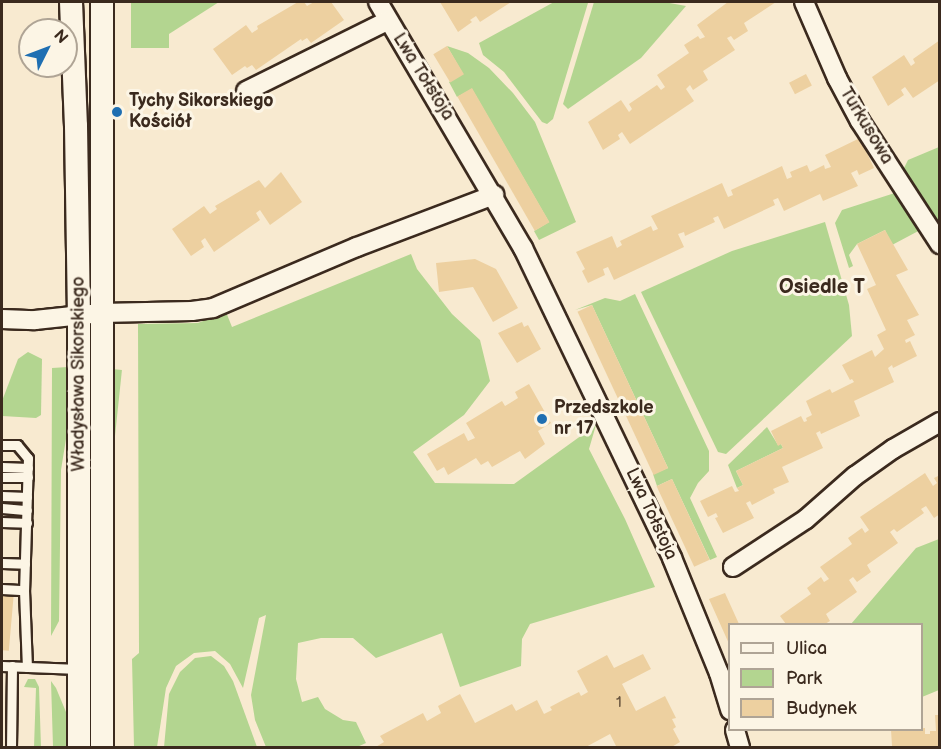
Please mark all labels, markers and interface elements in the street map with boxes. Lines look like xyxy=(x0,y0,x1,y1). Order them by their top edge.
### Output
north arrow xyxy=(18,18,78,78)
text: N xyxy=(49,26,71,48)
street label: Lwa Tołstoja xyxy=(387,29,459,125)
street label: Turkusowa xyxy=(835,84,897,168)
place label: Tychy Sikorskiego Kościół xyxy=(129,91,274,134)
marker: Tychy Sikorskiego Kościół xyxy=(110,105,124,119)
district label: Osiedle T xyxy=(779,275,865,299)
street label: Władysława Sikorskiego xyxy=(68,276,90,472)
place label: Przedszkole nr 17 xyxy=(554,398,654,440)
marker: Przedszkole nr 17 xyxy=(535,412,549,426)
street label: Lwa Tołstoja xyxy=(620,464,682,564)
legend xyxy=(728,623,923,731)
text: Ulica xyxy=(786,638,827,659)
text: Park xyxy=(786,668,822,689)
house number: 1 xyxy=(616,694,622,712)
text: Budynek xyxy=(786,698,856,719)

